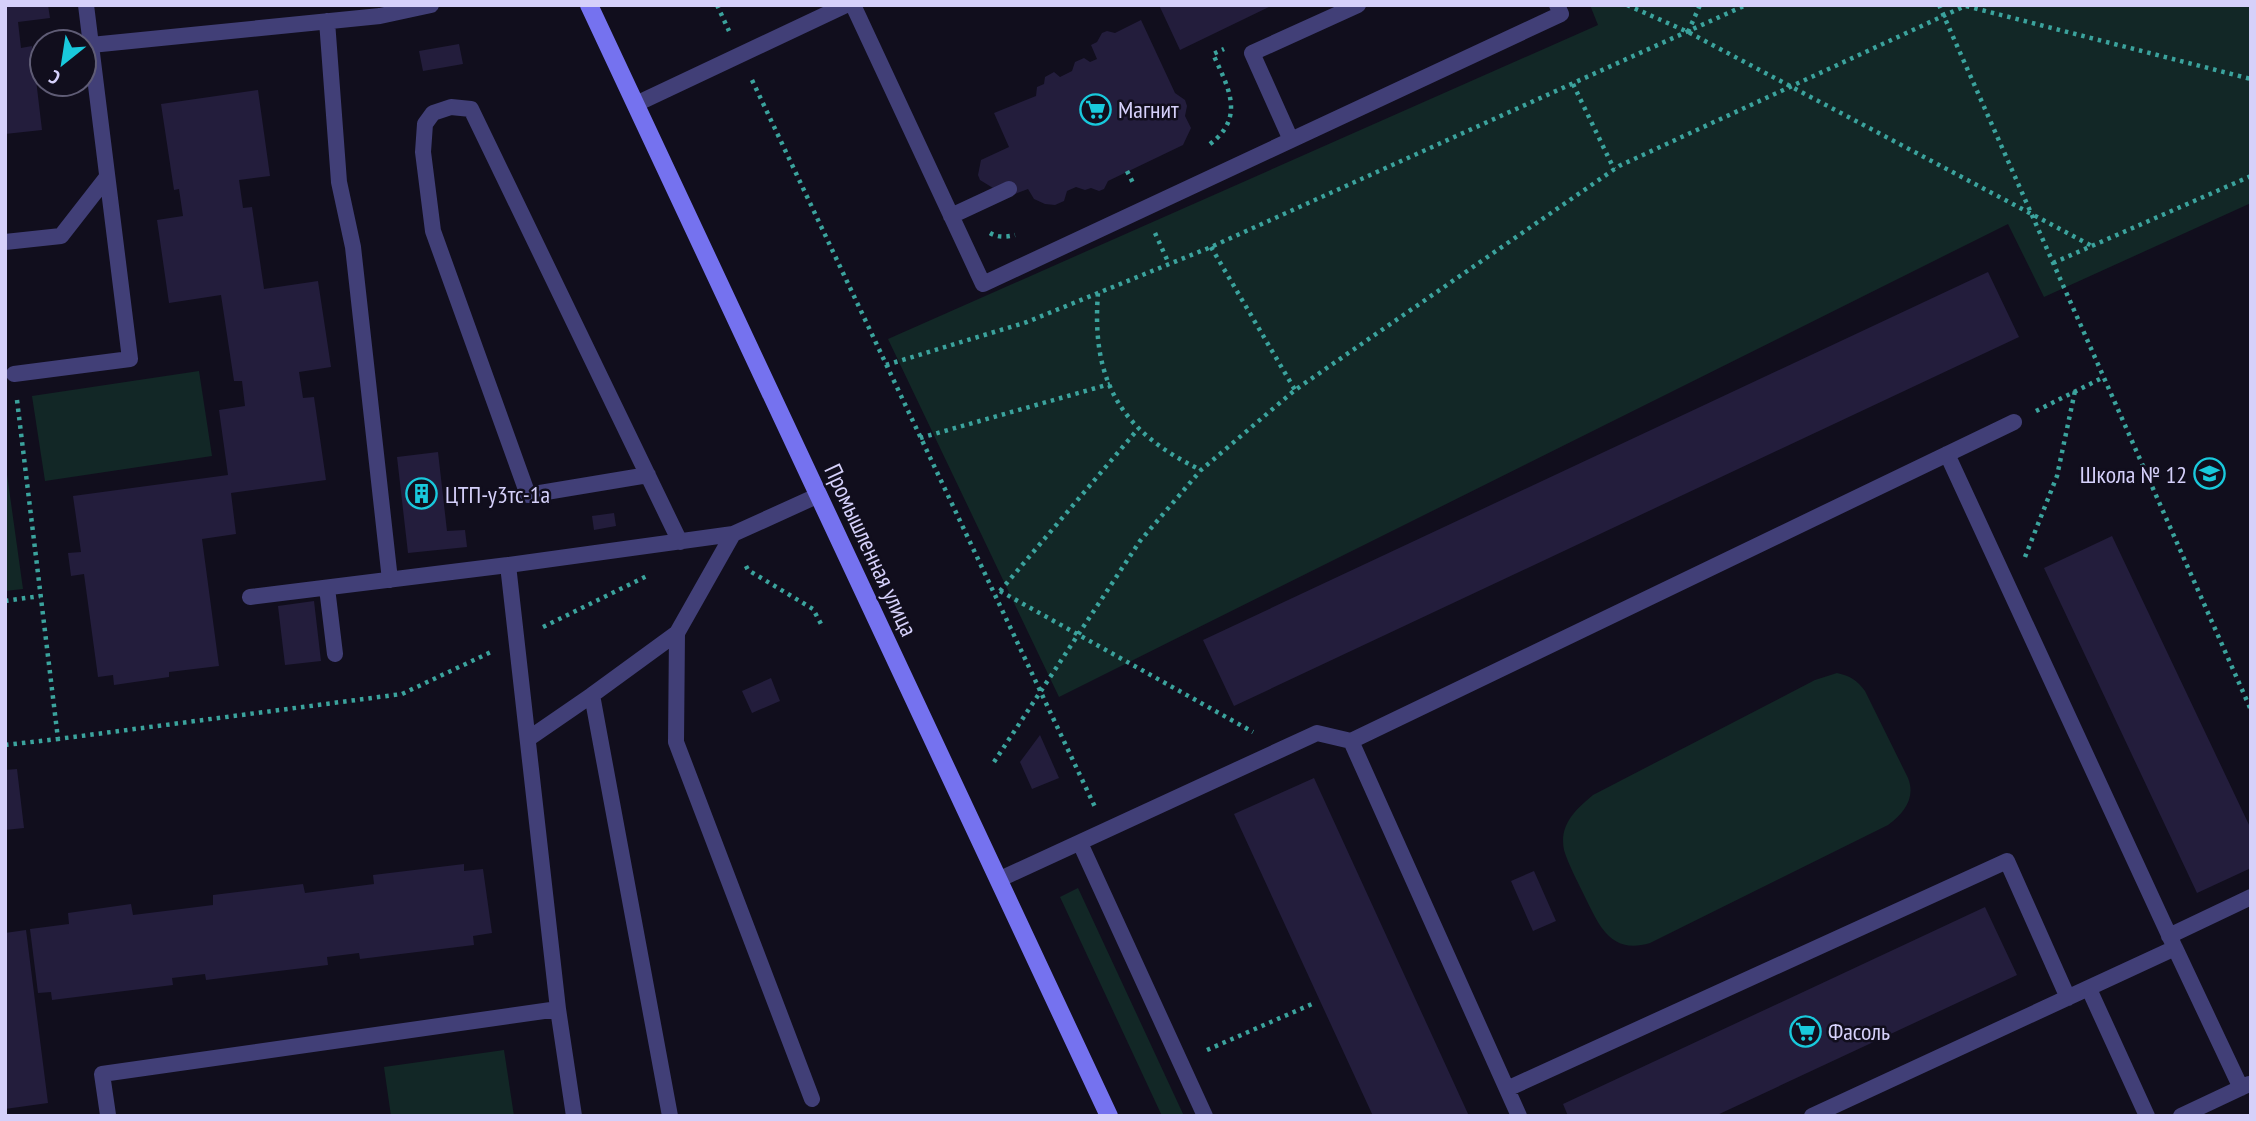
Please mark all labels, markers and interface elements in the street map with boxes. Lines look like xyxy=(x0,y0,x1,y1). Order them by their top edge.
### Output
north arrow xyxy=(28,28,98,98)
text: С xyxy=(44,65,64,90)
supermarket icon: Магнит xyxy=(1078,92,1112,126)
place label: Магнит xyxy=(1118,94,1179,125)
school or university icon: Школа № 12 xyxy=(2193,457,2227,491)
street label: Промышленная улица xyxy=(817,459,925,641)
place label: Школа № 12 xyxy=(2080,459,2187,490)
building icon: ЦТП-у3тс-1а xyxy=(405,477,439,511)
place label: ЦТП-у3тс-1а xyxy=(445,479,550,510)
supermarket icon: Фасоль xyxy=(1788,1014,1822,1048)
place label: Фасоль xyxy=(1828,1016,1890,1047)

